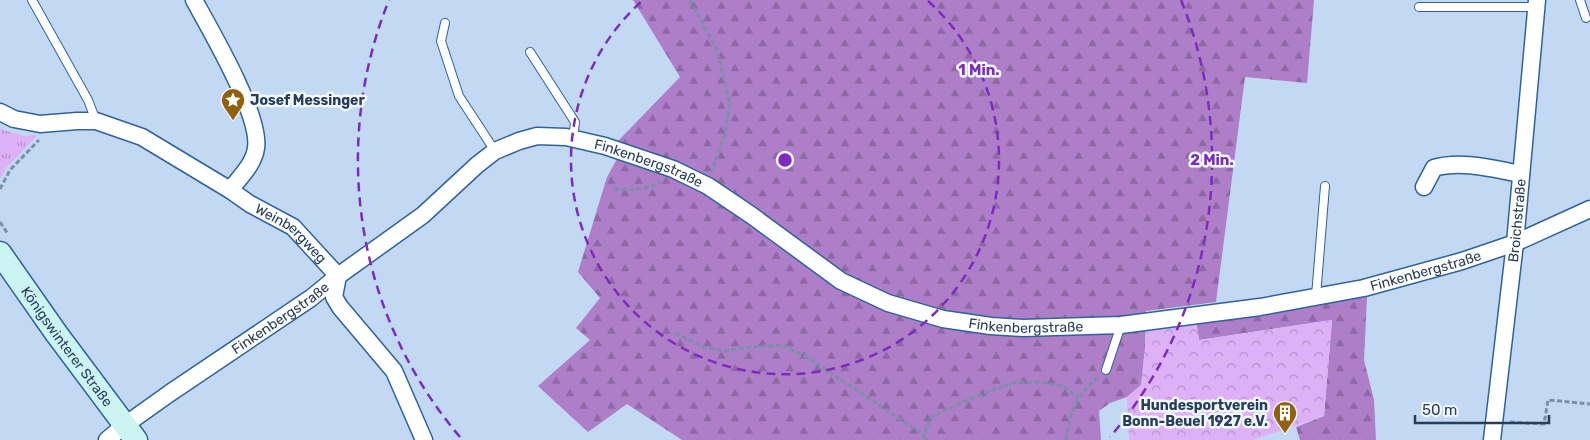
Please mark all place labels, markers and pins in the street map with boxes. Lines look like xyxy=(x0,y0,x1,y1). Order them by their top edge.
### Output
place icon: Josef Messinger xyxy=(220,87,246,121)
place label: Josef Messinger xyxy=(250,92,365,109)
centre of rings xyxy=(776,151,794,169)
place label: Hundesportverein Bonn-Beuel 1927 e.V. xyxy=(1122,397,1268,430)
building icon: Hundesportverein Bonn-Beuel 1927 e.V. xyxy=(1272,400,1298,434)

